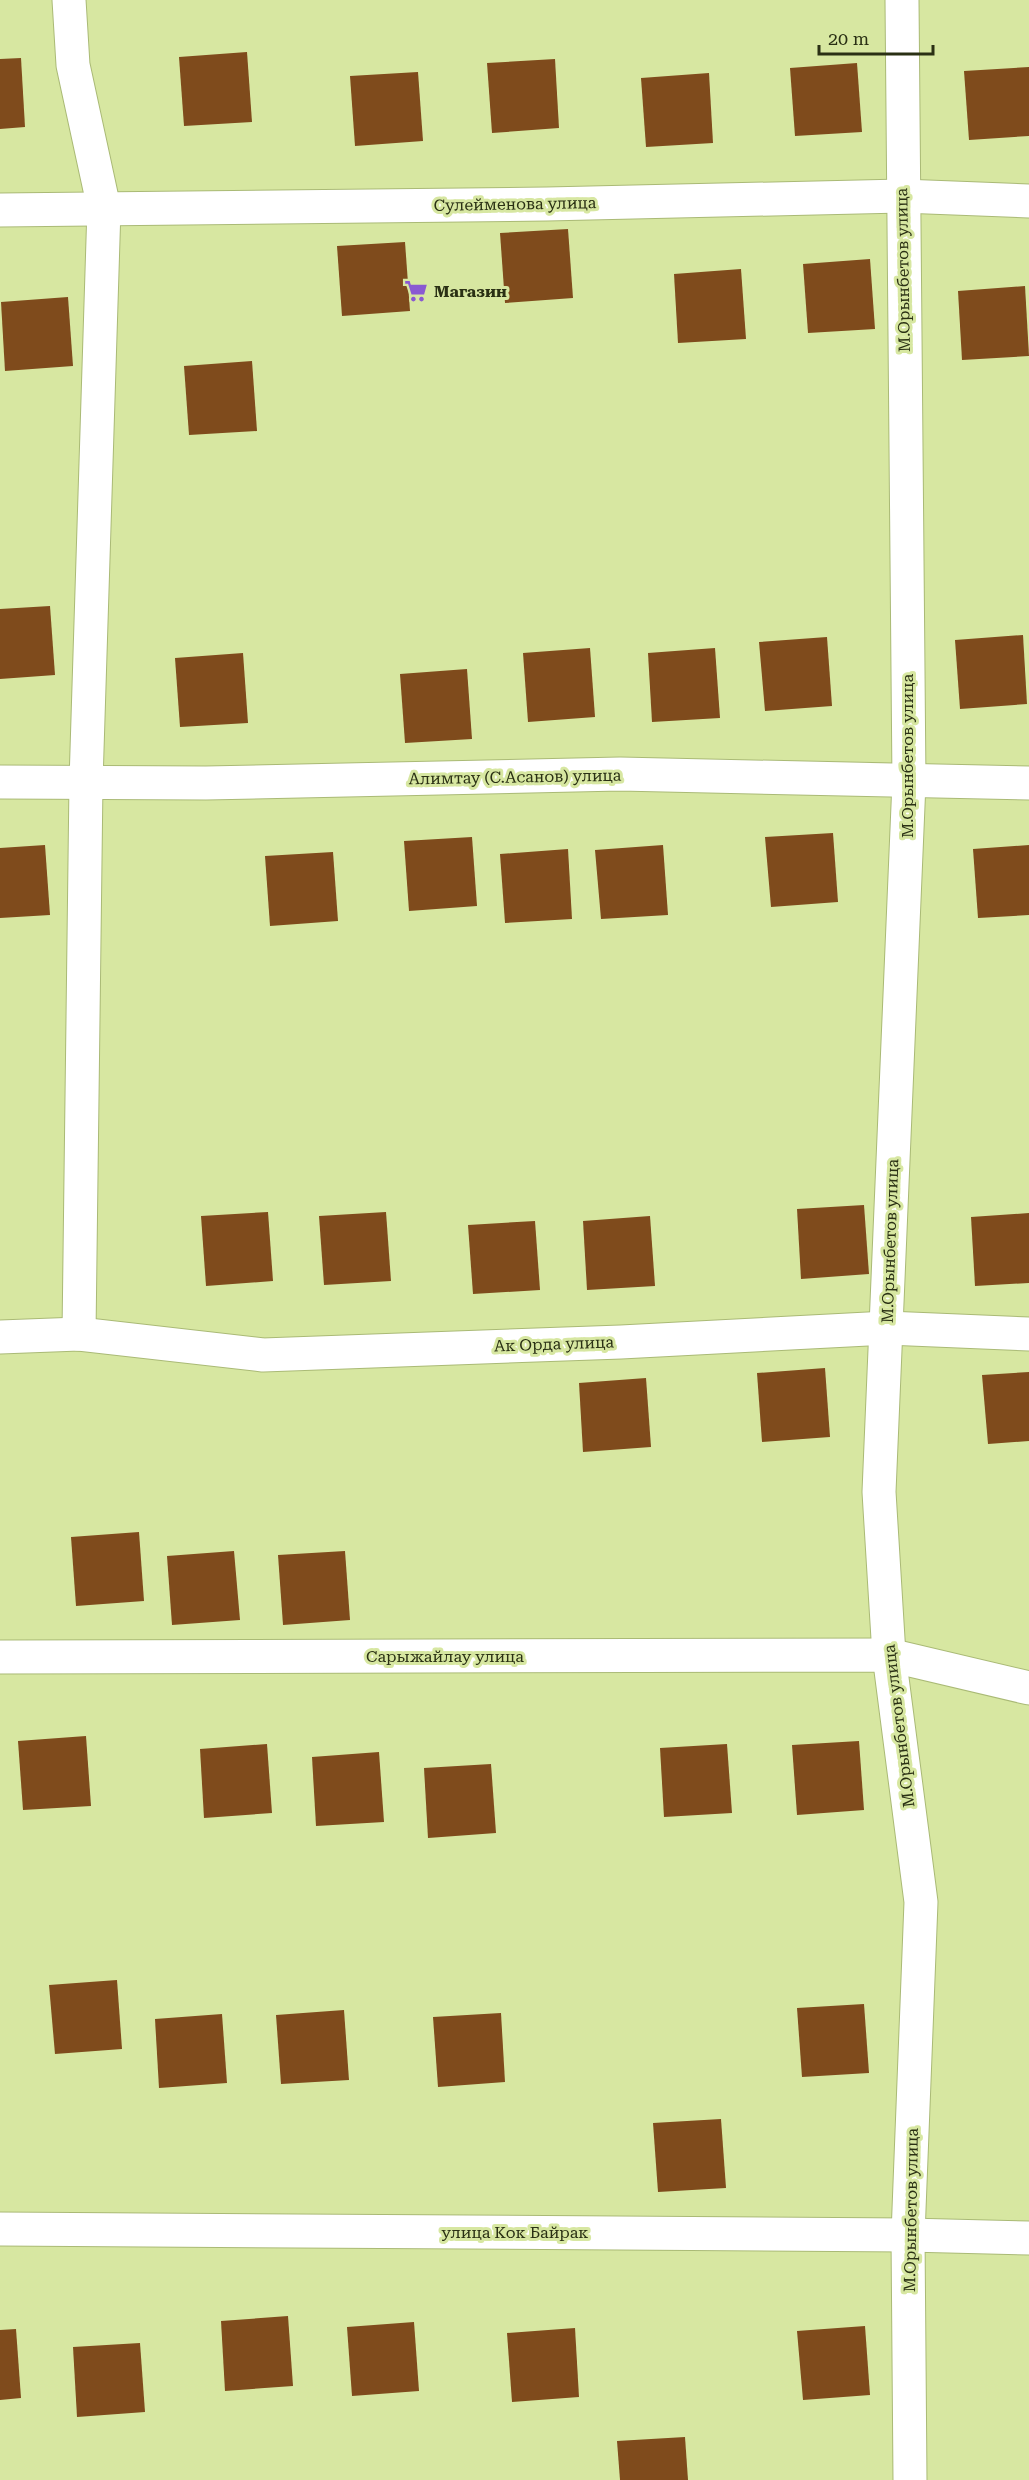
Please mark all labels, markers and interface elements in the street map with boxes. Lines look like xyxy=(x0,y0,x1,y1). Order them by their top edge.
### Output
scale bar xyxy=(819,18,933,56)
text: 20 m xyxy=(828,28,869,49)
street label: М.Орынбетов улица xyxy=(892,187,914,352)
street label: Сулейменова улица xyxy=(433,193,597,215)
supermarket icon: Магазин xyxy=(403,278,429,304)
place label: Магазин xyxy=(434,282,507,301)
street label: М.Орынбетов улица xyxy=(898,674,917,838)
street label: Алимтау (С.Асанов) улица xyxy=(408,766,622,788)
street label: М.Орынбетов улица xyxy=(878,1158,902,1323)
street label: Ак Орда улица xyxy=(494,1332,615,1356)
street label: М.Орынбетов улица xyxy=(880,1643,918,1809)
street label: Сарыжайлау улица xyxy=(366,1647,524,1666)
street label: М.Орынбетов улица xyxy=(900,2127,922,2292)
street label: улица Кок Байрак xyxy=(442,2223,589,2242)

